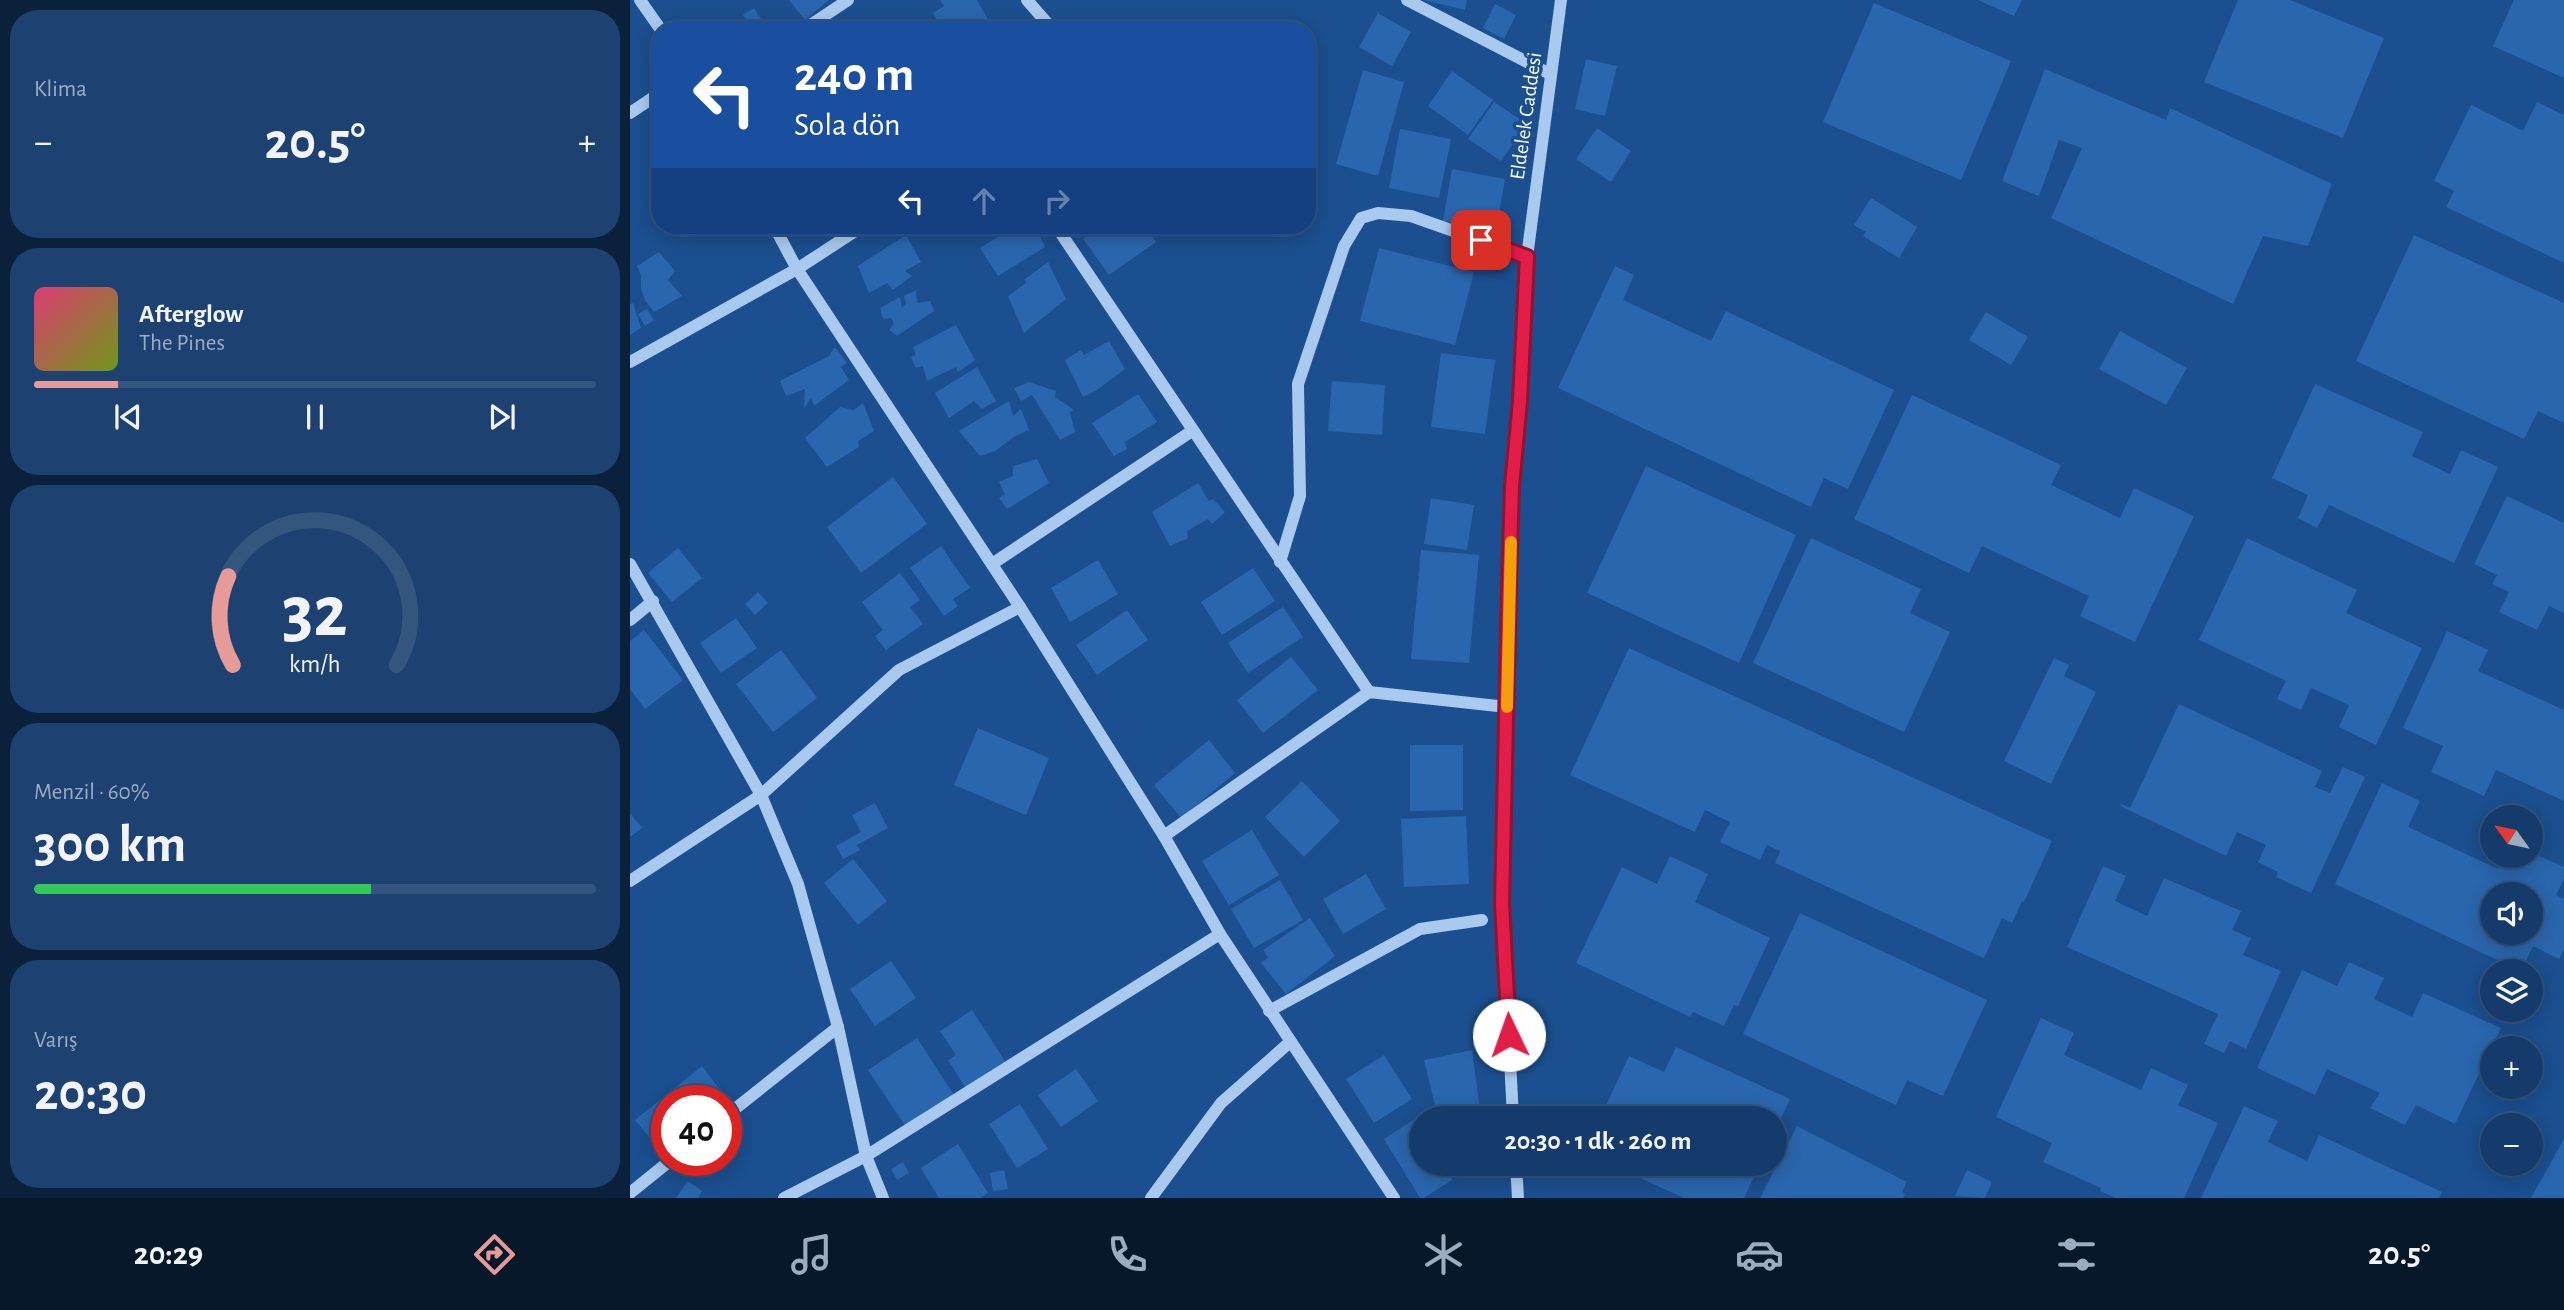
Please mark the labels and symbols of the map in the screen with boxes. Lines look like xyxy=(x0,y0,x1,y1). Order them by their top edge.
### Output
street label: Eldelek Caddesi xyxy=(1507,51,1545,181)
pin xyxy=(1451,210,1511,270)
north arrow xyxy=(2480,805,2543,868)
position arrow xyxy=(1472,998,1546,1072)
speed limit sign: 40 xyxy=(651,1085,742,1176)

